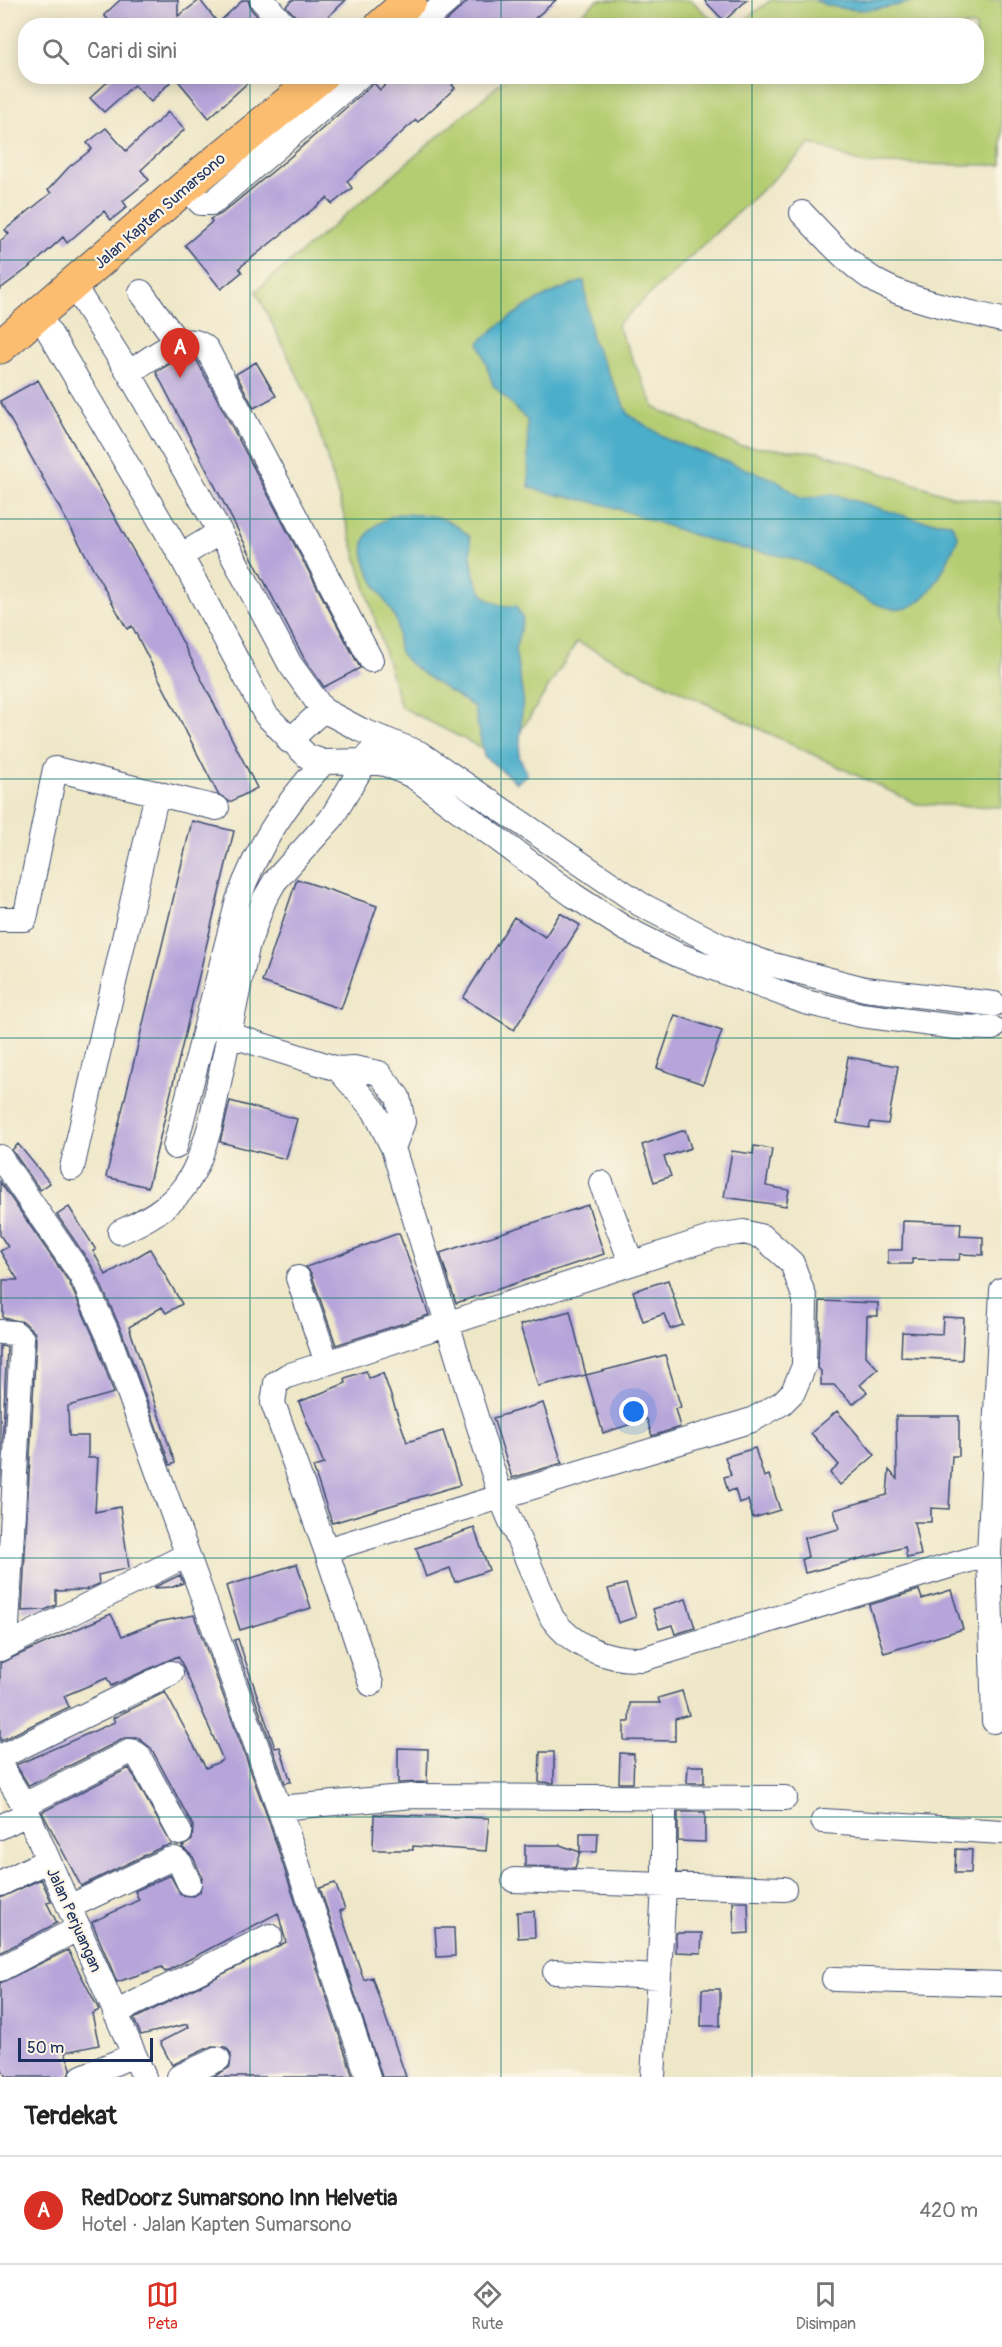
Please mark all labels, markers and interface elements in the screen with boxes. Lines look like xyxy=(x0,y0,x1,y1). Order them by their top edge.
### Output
search box xyxy=(18,18,984,84)
icon: search xyxy=(39,35,72,68)
text: Cari di sini xyxy=(87,37,177,65)
street label: Jalan Kapten Sumarsono xyxy=(90,148,230,273)
pin: A xyxy=(160,328,200,378)
your location xyxy=(619,1397,648,1426)
street label: Jalan Perjuangan xyxy=(42,1865,106,1975)
scale bar xyxy=(18,2035,153,2062)
text: 50 m xyxy=(27,2038,64,2058)
text: Terdekat xyxy=(24,2100,117,2132)
text: RedDoorz Sumarsono Inn Helvetia xyxy=(81,2184,397,2212)
text: A xyxy=(37,2198,50,2223)
text: 420 m xyxy=(919,2198,978,2223)
text: Hotel · Jalan Kapten Sumarsono xyxy=(81,2212,351,2237)
tab: Peta xyxy=(146,2278,179,2334)
tab: Rute xyxy=(471,2278,504,2334)
tab: Disimpan xyxy=(796,2278,856,2334)

